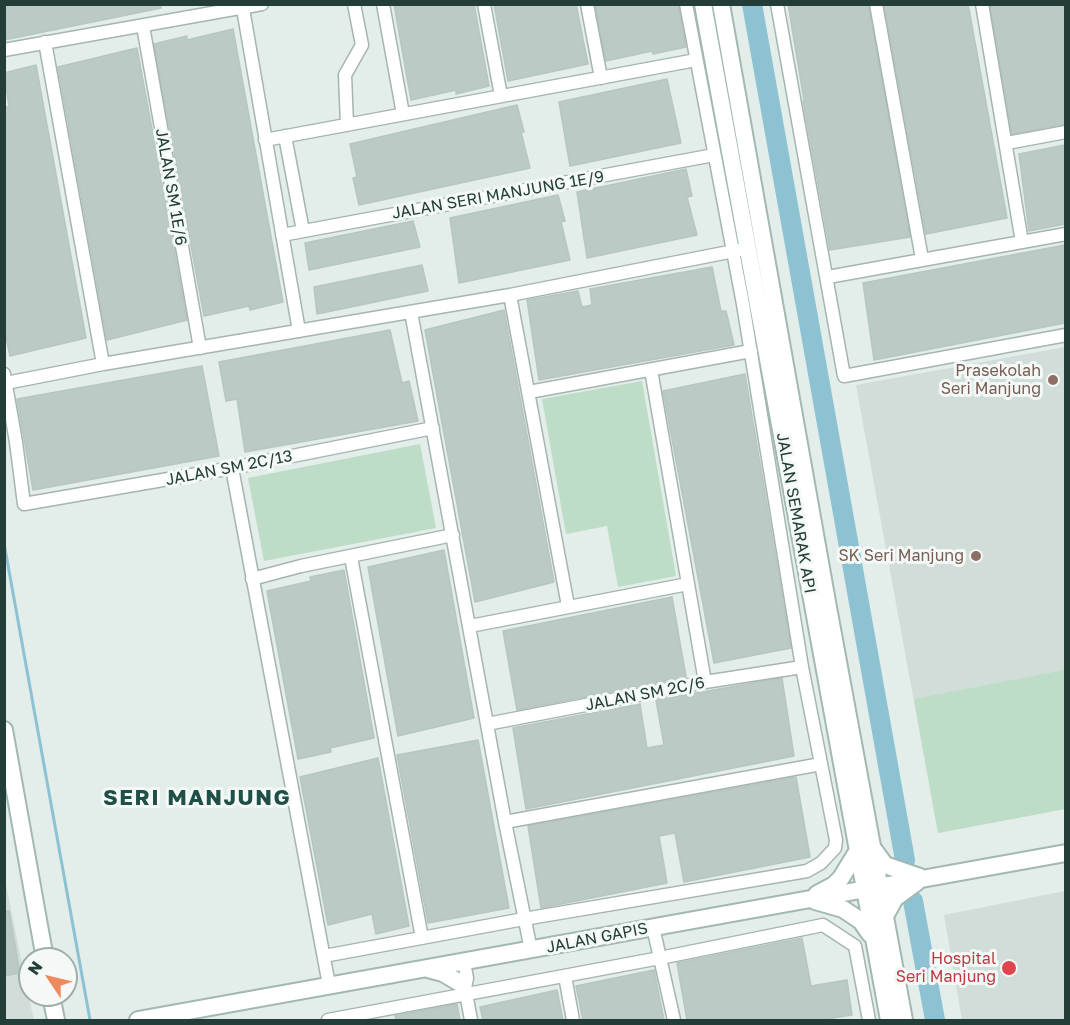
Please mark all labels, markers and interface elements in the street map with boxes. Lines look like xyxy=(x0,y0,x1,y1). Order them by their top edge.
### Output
street label: JALAN SM 1E/6 xyxy=(151,127,191,247)
street label: JALAN SERI MANJUNG 1E/9 xyxy=(390,167,606,223)
place label: Prasekolah Seri Manjung xyxy=(941,361,1041,399)
marker: Prasekolah Seri Manjung xyxy=(1046,373,1060,387)
street label: JALAN SEMARAK API xyxy=(772,431,820,595)
street label: JALAN SM 2C/13 xyxy=(164,446,294,490)
place label: SK Seri Manjung xyxy=(838,546,964,566)
marker: SK Seri Manjung xyxy=(969,549,983,563)
street label: JALAN SM 2C/6 xyxy=(584,673,706,715)
district label: SERI MANJUNG xyxy=(103,785,291,811)
street label: JALAN GAPIS xyxy=(545,919,649,957)
north arrow xyxy=(18,947,78,1007)
place label: Hospital Seri Manjung xyxy=(896,949,996,987)
text: N xyxy=(23,957,47,979)
marker: Hospital Seri Manjung xyxy=(1000,959,1018,977)

